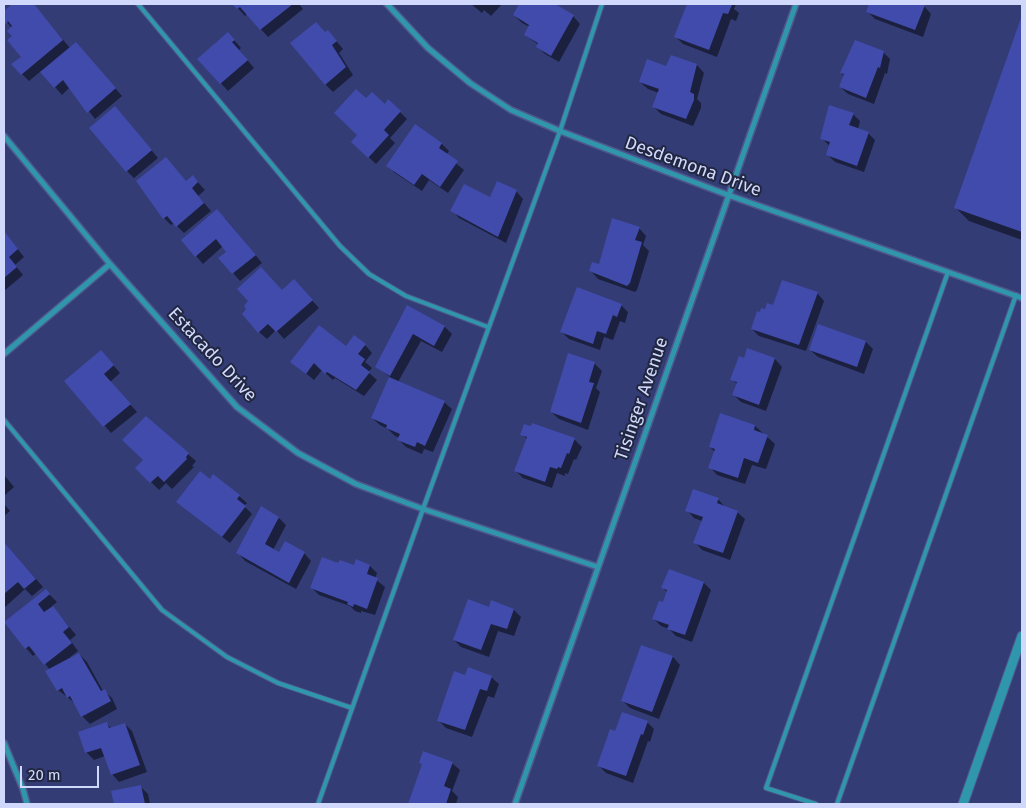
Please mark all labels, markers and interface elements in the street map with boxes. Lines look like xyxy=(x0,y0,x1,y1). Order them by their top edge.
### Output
street label: Desdemona Drive xyxy=(622,132,764,202)
street label: Estacado Drive xyxy=(163,304,261,406)
street label: Tisinger Avenue xyxy=(611,335,673,463)
scale bar xyxy=(22,756,101,788)
text: 20 m xyxy=(28,766,61,784)

